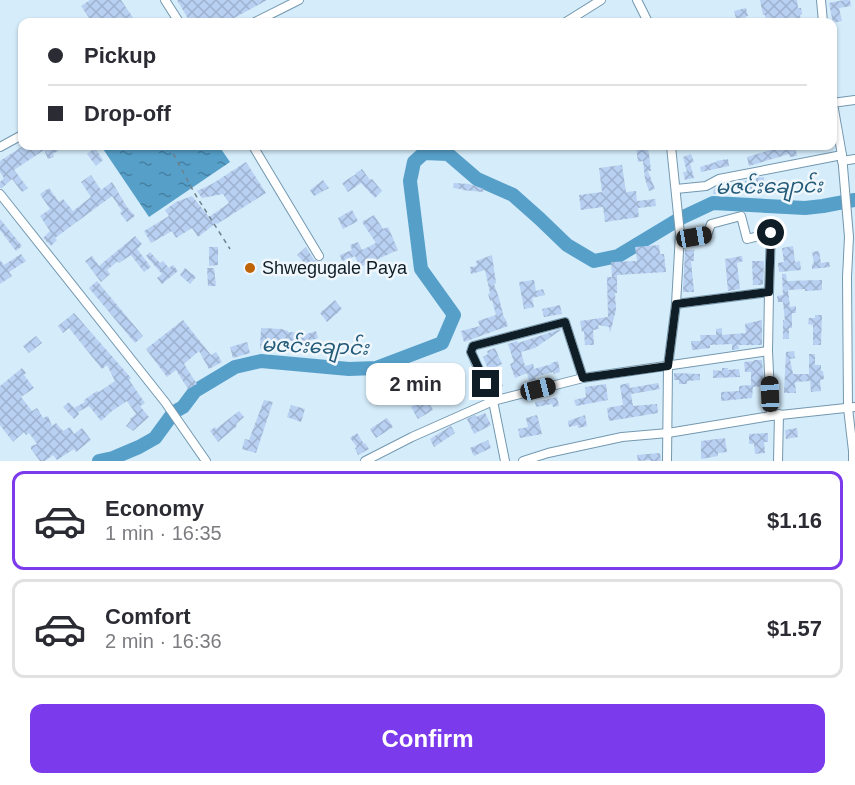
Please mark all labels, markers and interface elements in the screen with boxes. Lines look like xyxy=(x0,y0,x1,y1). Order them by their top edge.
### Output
text: Pickup xyxy=(84,43,156,68)
text: Drop-off xyxy=(84,101,171,126)
water label: မဇင်းချောင်း xyxy=(715,171,824,204)
route start xyxy=(757,219,784,246)
car xyxy=(675,225,713,249)
place label: Shwegugale Paya xyxy=(262,258,408,278)
marker: Shwegugale Paya xyxy=(243,261,257,275)
water label: မဇင်းချောင်း xyxy=(261,330,370,365)
callout: 2 min xyxy=(366,363,465,405)
route end xyxy=(472,370,499,397)
text: 2 min xyxy=(389,373,442,395)
car xyxy=(518,376,558,402)
car xyxy=(760,376,780,412)
icon: car xyxy=(33,494,87,548)
text: Economy xyxy=(105,496,204,521)
text: $1.16 xyxy=(767,508,822,533)
text: 1 min · 16:35 xyxy=(105,522,222,544)
icon: car xyxy=(33,602,87,656)
text: Comfort xyxy=(105,604,191,629)
text: $1.57 xyxy=(767,616,822,641)
text: 2 min · 16:36 xyxy=(105,630,222,652)
button: Confirm xyxy=(30,704,825,773)

